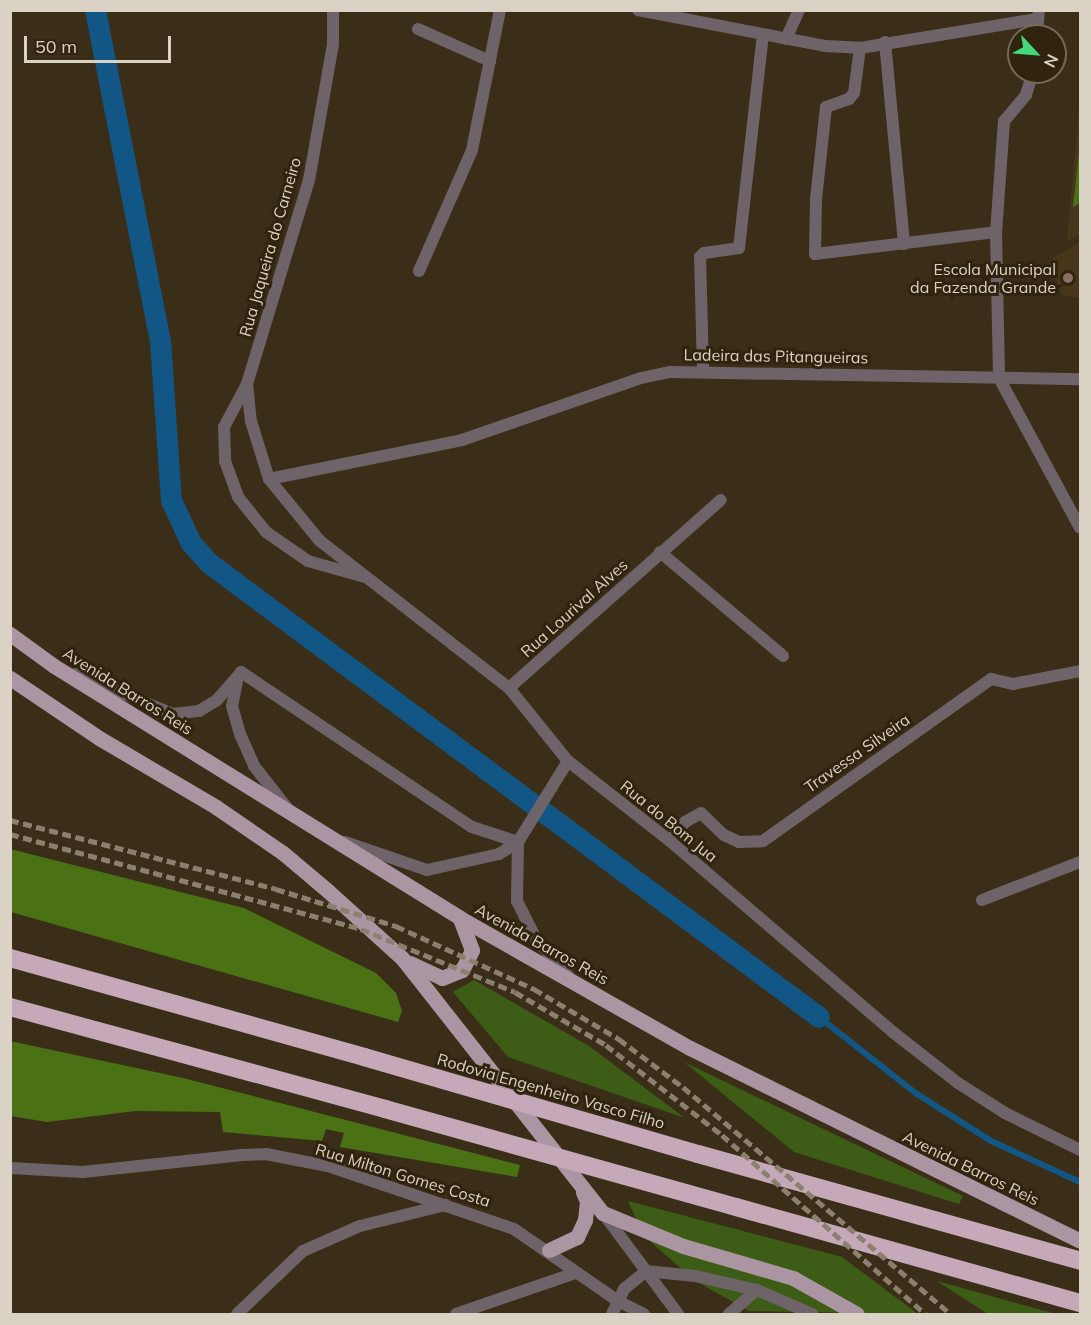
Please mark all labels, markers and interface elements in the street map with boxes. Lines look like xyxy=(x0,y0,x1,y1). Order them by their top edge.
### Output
scale bar xyxy=(27,24,174,62)
north arrow xyxy=(1007,24,1067,84)
text: 50 m xyxy=(35,35,77,58)
text: N xyxy=(1040,51,1063,71)
street label: Rua Jaqueira do Carneiro xyxy=(235,155,305,339)
place label: Escola Municipal da Fazenda Grande xyxy=(910,259,1056,297)
marker: Escola Municipal da Fazenda Grande xyxy=(1061,271,1075,285)
street label: Ladeira das Pitangueiras xyxy=(683,345,869,367)
street label: Rua Lourival Alves xyxy=(517,555,631,661)
street label: Avenida Barros Reis xyxy=(59,643,197,739)
street label: Travessa Silveira xyxy=(801,710,913,796)
street label: Rua do Bom Jua xyxy=(617,776,721,866)
street label: Avenida Barros Reis xyxy=(472,899,612,989)
street label: Rodovia Engenheiro Vasco Filho xyxy=(435,1049,667,1133)
street label: Avenida Barros Reis xyxy=(900,1127,1042,1209)
street label: Rua Milton Gomes Costa xyxy=(313,1139,493,1211)

